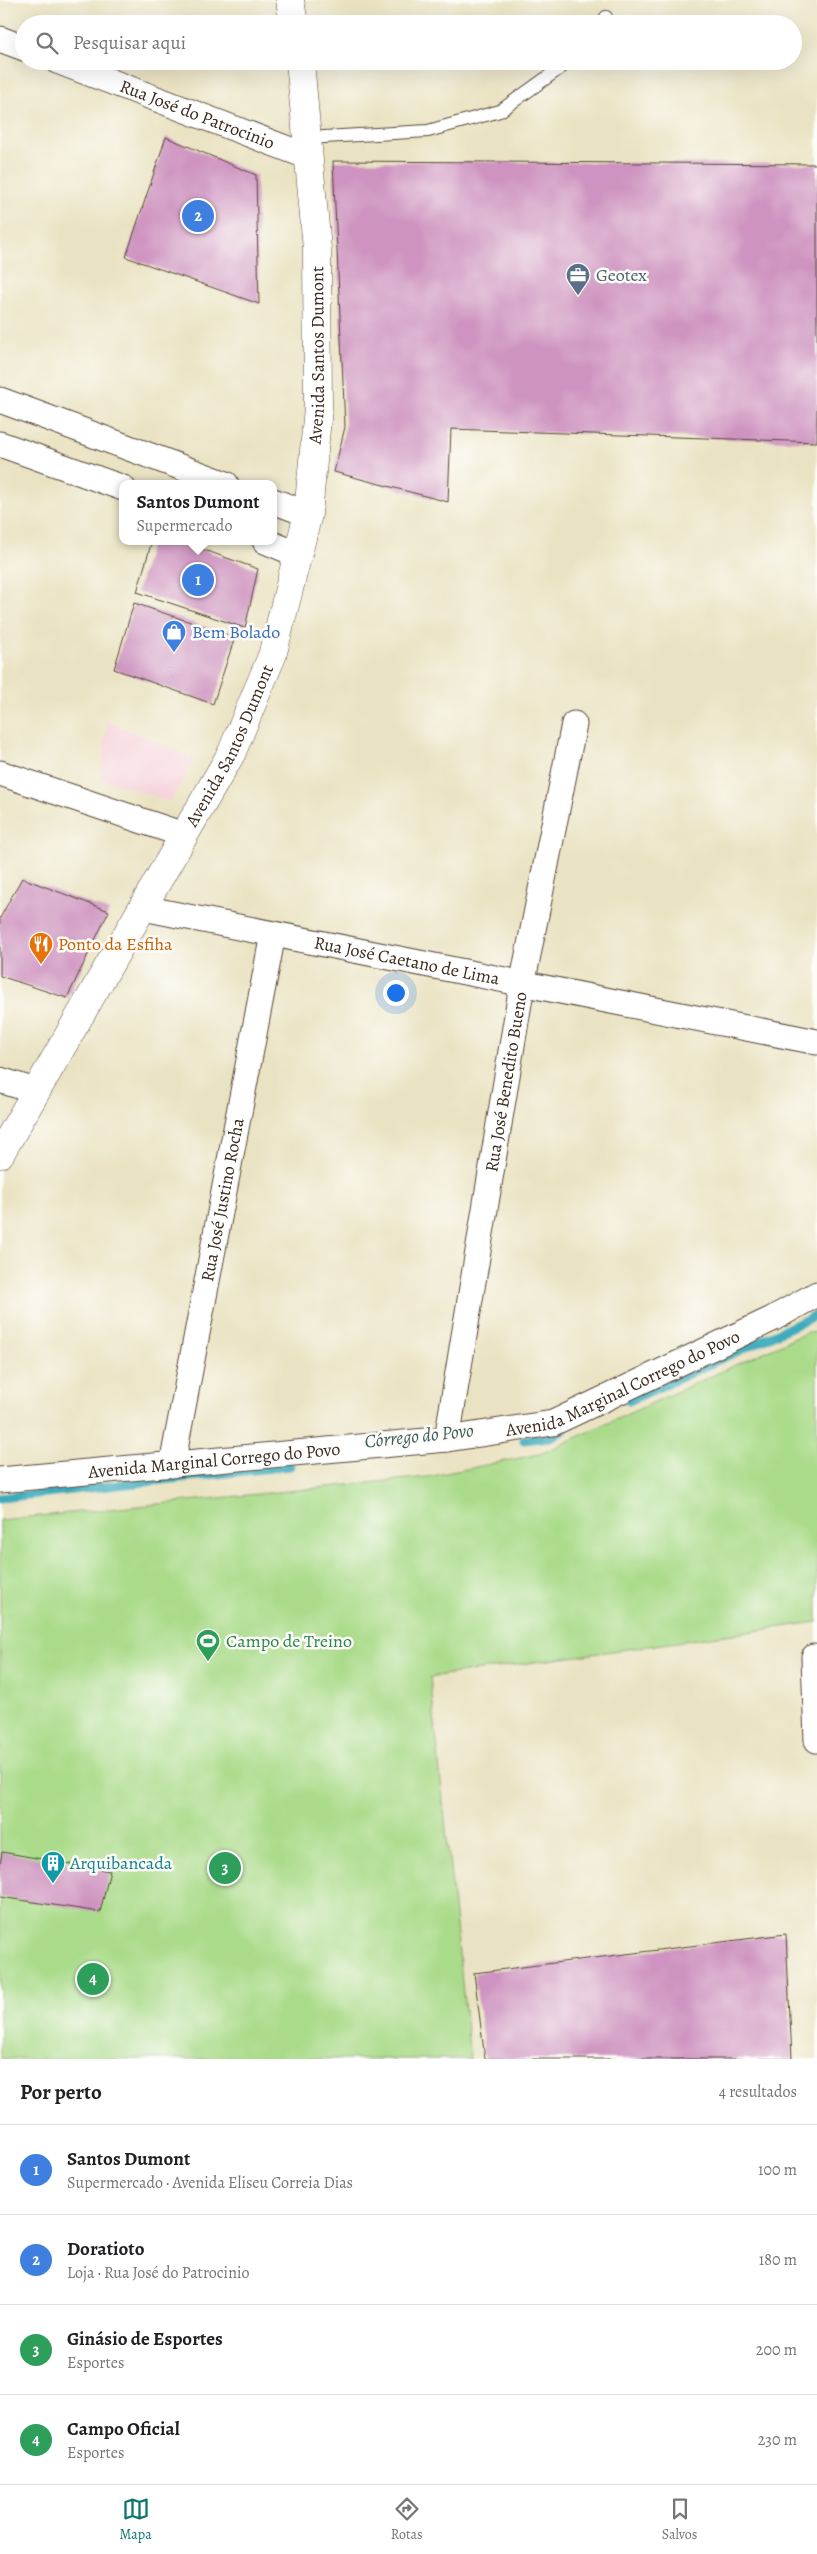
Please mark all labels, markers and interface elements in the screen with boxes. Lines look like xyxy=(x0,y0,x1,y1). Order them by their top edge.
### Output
search box xyxy=(15,15,802,70)
icon: search xyxy=(33,29,61,57)
text: Pesquisar aqui xyxy=(73,30,186,56)
street label: Rua José do Patrocinio xyxy=(116,74,278,155)
pin: 2 xyxy=(182,197,214,235)
office icon: Geotex xyxy=(565,262,591,296)
place label: Geotex xyxy=(596,263,647,287)
street label: Avenida Santos Dumont xyxy=(303,266,330,446)
popup xyxy=(119,480,277,545)
text: Santos Dumont xyxy=(136,489,260,515)
text: Supermercado xyxy=(136,515,232,537)
pin: 1 xyxy=(182,561,214,599)
shop icon: Bem Bolado xyxy=(161,619,187,653)
place label: Bem Bolado xyxy=(192,620,280,644)
street label: Avenida Santos Dumont xyxy=(179,661,279,832)
street label: Rua José Caetano de Lima xyxy=(312,930,502,991)
restaurant icon: Ponto da Esfiha xyxy=(28,931,54,965)
place label: Ponto da Esfiha xyxy=(58,932,173,956)
your location xyxy=(383,980,409,1006)
street label: Rua José Benedito Bueno xyxy=(479,990,533,1174)
street label: Rua José Justino Rocha xyxy=(195,1115,250,1284)
street label: Avenida Marginal Corrego do Povo xyxy=(503,1324,744,1442)
water label: Córrego do Povo xyxy=(363,1417,475,1455)
street label: Avenida Marginal Corrego do Povo xyxy=(86,1437,341,1484)
sports icon: Campo de Treino xyxy=(195,1628,221,1662)
place label: Campo de Treino xyxy=(226,1629,352,1653)
pin: 3 xyxy=(209,1849,241,1887)
building icon: Arquibancada xyxy=(40,1850,66,1884)
place label: Arquibancada xyxy=(69,1851,173,1875)
pin: 4 xyxy=(77,1960,109,1998)
text: Por perto xyxy=(20,2078,102,2106)
text: 4 resultados xyxy=(719,2081,797,2103)
text: Santos Dumont xyxy=(67,2146,190,2172)
text: 1 xyxy=(33,2159,39,2181)
text: 100 m xyxy=(758,2159,797,2181)
text: Supermercado · Avenida Eliseu Correia Dias xyxy=(67,2172,353,2194)
text: Doratioto xyxy=(67,2236,144,2262)
text: 2 xyxy=(32,2249,40,2271)
text: 180 m xyxy=(759,2249,797,2271)
text: Loja · Rua José do Patrocinio xyxy=(67,2262,249,2284)
text: Ginásio de Esportes xyxy=(67,2326,223,2352)
text: 3 xyxy=(33,2339,39,2361)
text: 200 m xyxy=(756,2339,797,2361)
text: Esportes xyxy=(67,2352,124,2374)
text: Campo Oficial xyxy=(67,2416,180,2442)
text: 4 xyxy=(32,2429,40,2451)
text: 230 m xyxy=(758,2429,797,2451)
text: Esportes xyxy=(67,2442,124,2464)
tab: Mapa xyxy=(120,2495,152,2544)
tab: Rotas xyxy=(391,2495,423,2544)
tab: Salvos xyxy=(662,2495,697,2544)

